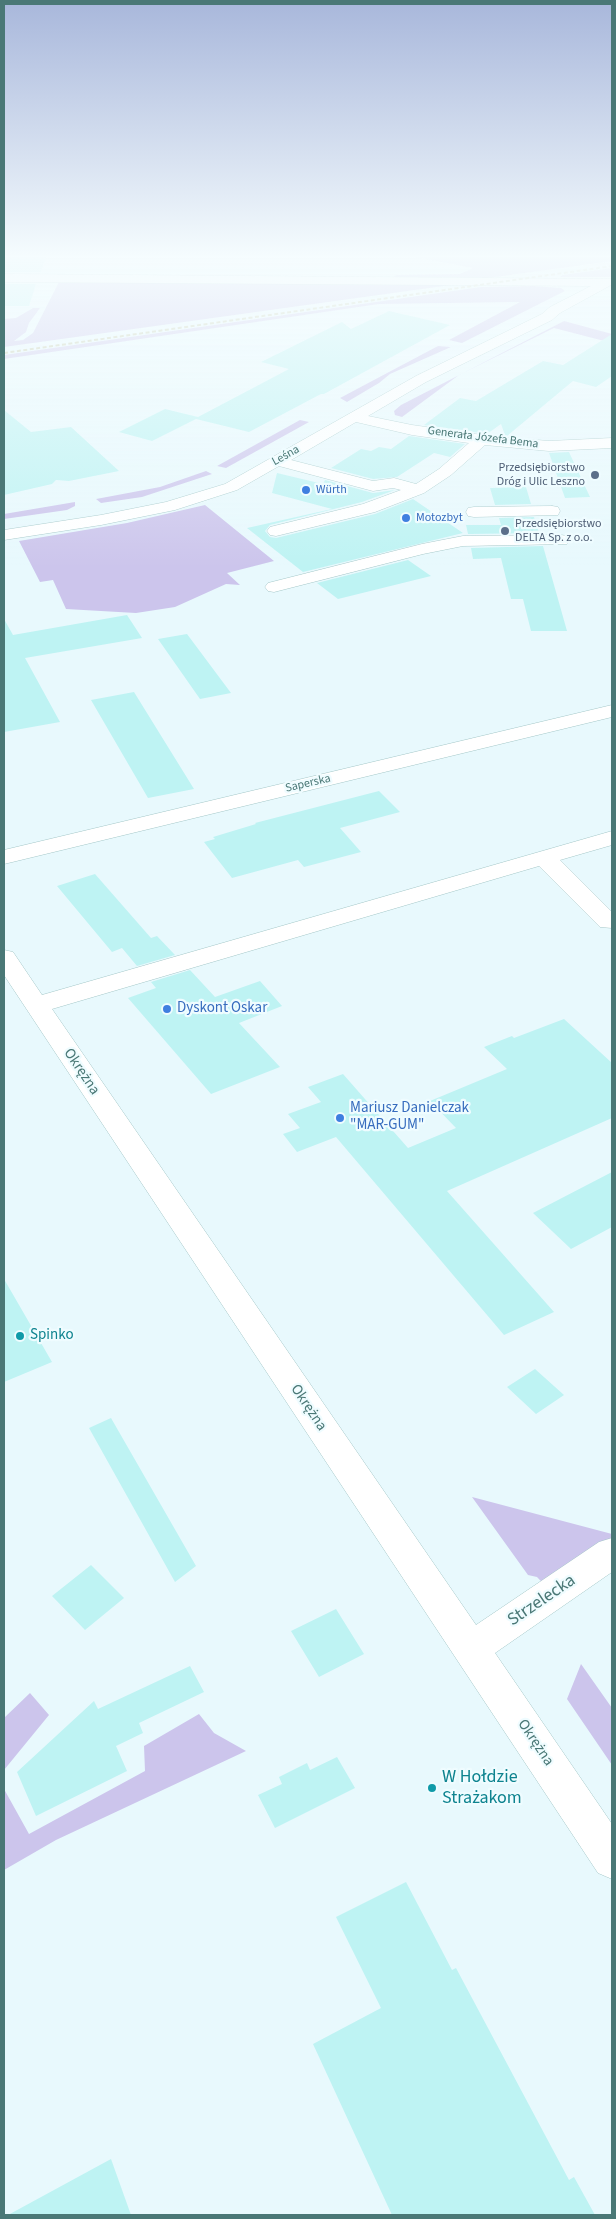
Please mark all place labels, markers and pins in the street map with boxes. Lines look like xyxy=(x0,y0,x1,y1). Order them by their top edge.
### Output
place label: Przedsiębiorstwo Dróg i Ulic Leszno xyxy=(497,461,585,489)
marker: Przedsiębiorstwo Dróg i Ulic Leszno xyxy=(589,469,601,481)
place label: Würth xyxy=(316,483,347,497)
marker: Würth xyxy=(300,484,312,496)
place label: Motozbyt xyxy=(416,511,463,525)
marker: Motozbyt xyxy=(400,512,412,524)
place label: Przedsiębiorstwo DELTA Sp. z o.o. xyxy=(515,517,602,545)
marker: Przedsiębiorstwo DELTA Sp. z o.o. xyxy=(499,525,511,537)
place label: Dyskont Oskar xyxy=(177,1000,267,1018)
marker: Dyskont Oskar xyxy=(161,1003,173,1015)
place label: Mariusz Danielczak "MAR-GUM" xyxy=(350,1100,469,1135)
marker: Mariusz Danielczak "MAR-GUM" xyxy=(334,1112,346,1124)
place label: Spinko xyxy=(30,1327,74,1345)
marker: Spinko xyxy=(14,1330,26,1342)
place label: W Hołdzie Strażakom xyxy=(442,1767,522,1810)
marker: W Hołdzie Strażakom xyxy=(426,1782,438,1794)

